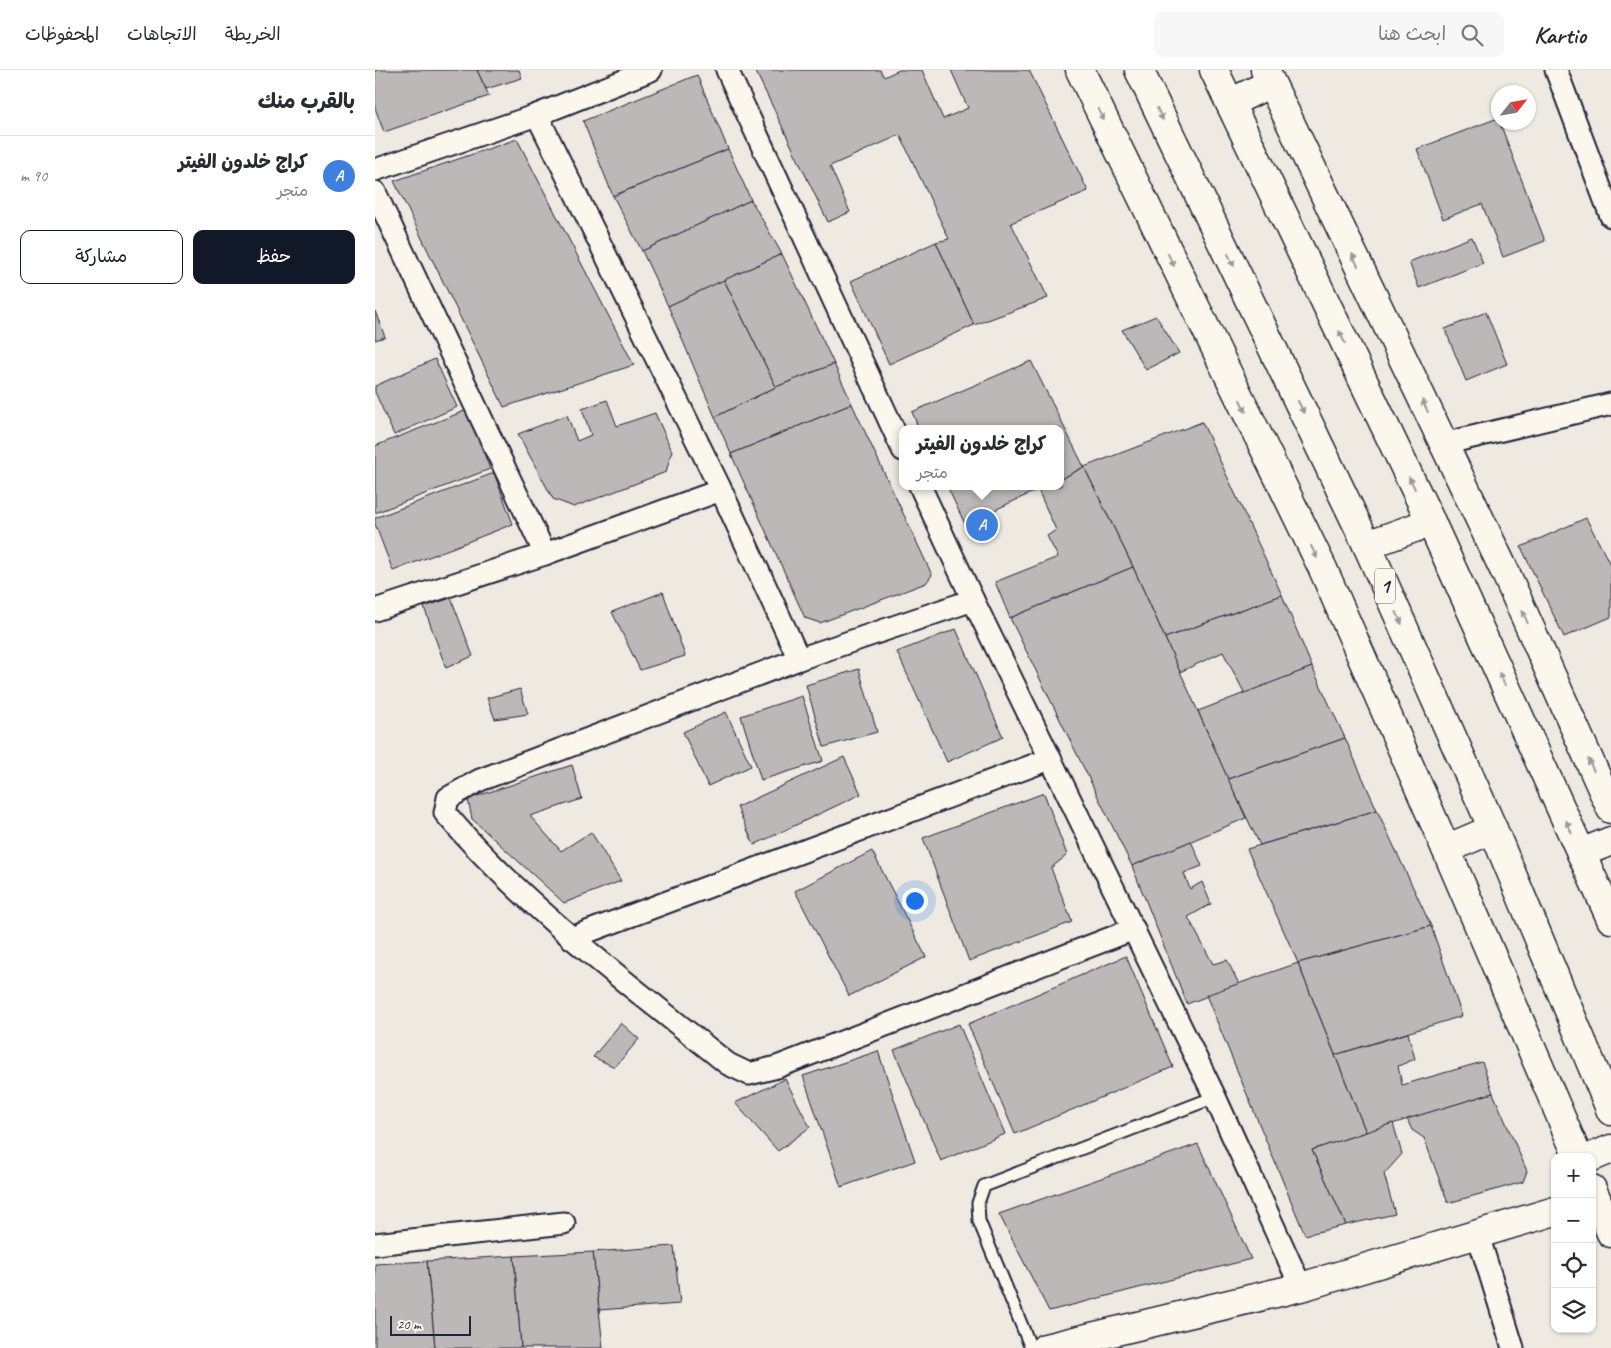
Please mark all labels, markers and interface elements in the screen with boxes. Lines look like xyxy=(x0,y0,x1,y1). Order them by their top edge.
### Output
search box xyxy=(1154,12,1504,57)
text: Kartio xyxy=(1534,20,1586,50)
icon: search xyxy=(1458,21,1486,49)
text: ابحث هنا xyxy=(1378,22,1446,46)
text: المحفوظات xyxy=(25,23,99,45)
text: الاتجاهات xyxy=(127,23,197,45)
text: الخريطة xyxy=(225,23,281,45)
north arrow xyxy=(1491,85,1536,130)
text: بالقرب منك xyxy=(258,88,355,114)
one-way arrow xyxy=(1097,107,1105,121)
one-way arrow xyxy=(1157,107,1165,121)
text: كراج خلدون الفيتر xyxy=(178,150,308,174)
text: 90 m xyxy=(20,166,47,186)
text: A xyxy=(335,166,343,186)
text: متجر xyxy=(277,181,308,201)
button: مشاركة xyxy=(20,230,183,284)
button: حفظ xyxy=(193,230,355,284)
one-way arrow xyxy=(1167,253,1175,268)
one-way arrow xyxy=(1226,253,1235,268)
one-way arrow xyxy=(1351,253,1359,267)
one-way arrow xyxy=(1338,330,1346,344)
one-way arrow xyxy=(1238,399,1247,414)
one-way arrow xyxy=(1421,399,1429,413)
one-way arrow xyxy=(1297,400,1305,414)
popup xyxy=(899,425,1064,490)
text: كراج خلدون الفيتر xyxy=(917,432,1046,456)
text: متجر xyxy=(917,463,948,483)
one-way arrow xyxy=(1408,476,1416,490)
pin: A xyxy=(966,506,998,544)
one-way arrow xyxy=(1310,545,1318,559)
road number: 1 xyxy=(1375,568,1395,604)
one-way arrow xyxy=(1520,610,1528,624)
one-way arrow xyxy=(1396,611,1404,625)
one-way arrow xyxy=(1497,672,1505,686)
one-way arrow xyxy=(1586,758,1594,772)
one-way arrow xyxy=(1565,820,1573,834)
your location xyxy=(902,888,928,914)
map controls xyxy=(1551,1153,1596,1333)
button: + xyxy=(1551,1153,1596,1198)
button: − xyxy=(1551,1198,1596,1243)
button: locate xyxy=(1551,1243,1596,1288)
button: layers xyxy=(1551,1288,1596,1333)
scale bar xyxy=(390,1313,471,1336)
text: 20 m xyxy=(397,1316,421,1333)

